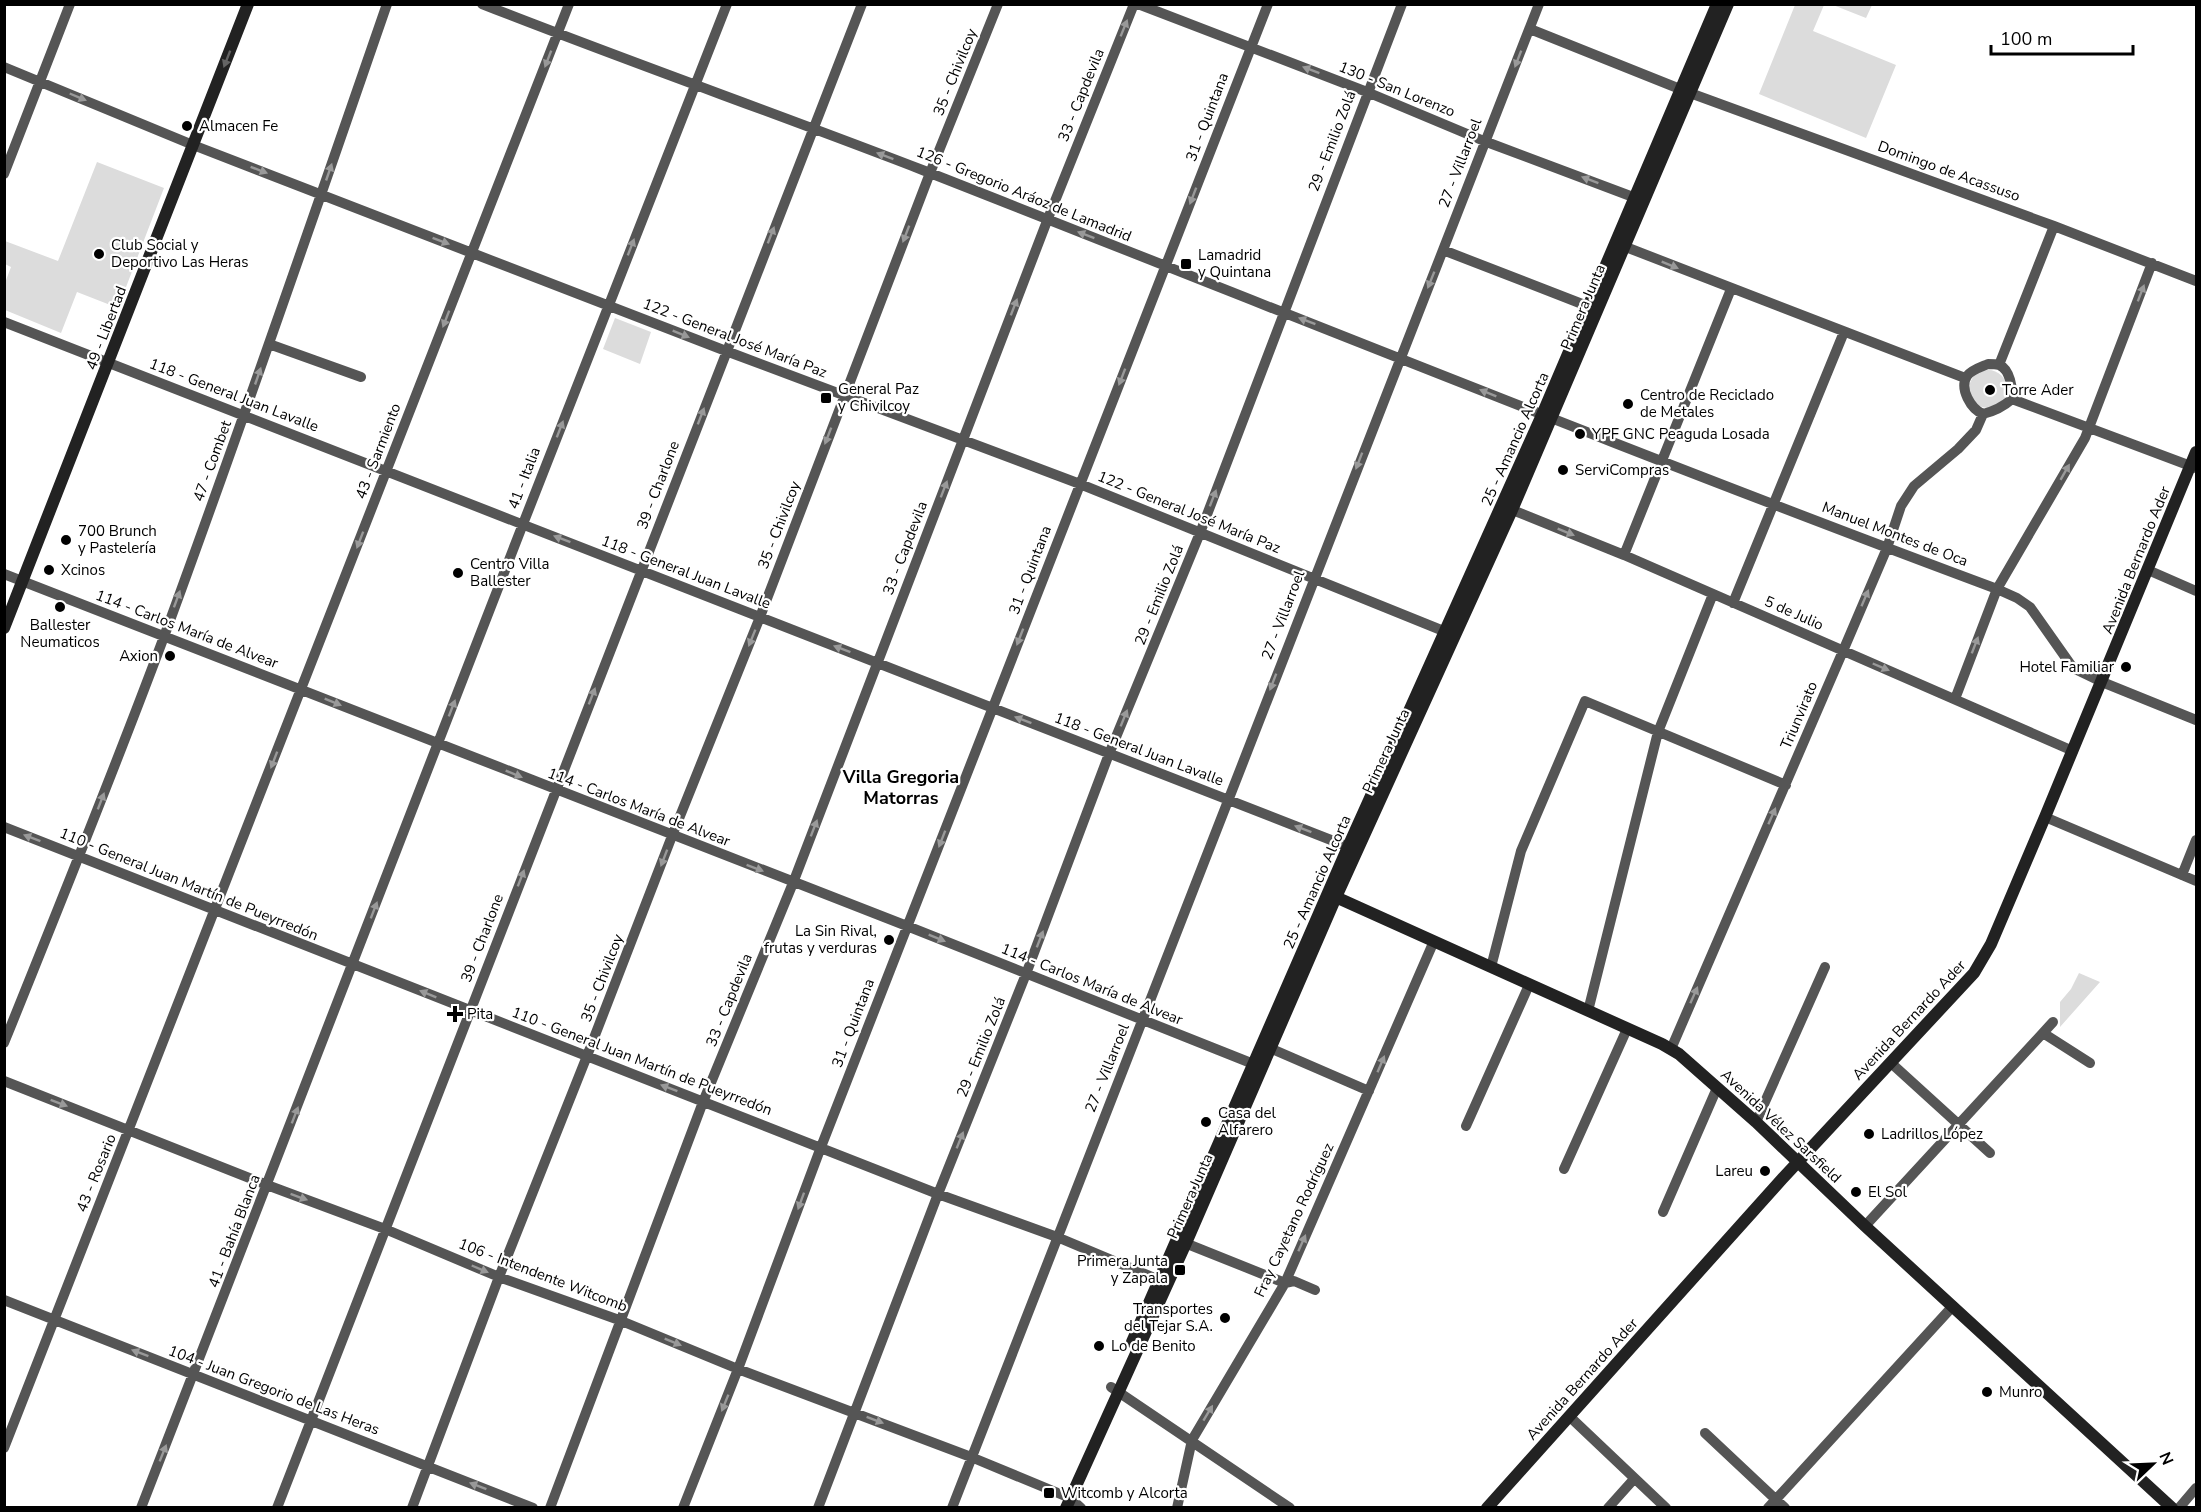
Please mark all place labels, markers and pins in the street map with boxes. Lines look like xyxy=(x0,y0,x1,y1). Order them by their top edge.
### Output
place label: Almacen Fe xyxy=(199,116,278,136)
marker: Almacen Fe xyxy=(180,119,194,133)
place label: Club Social y Deportivo Las Heras xyxy=(111,235,249,272)
place label: Lamadrid y Quintana xyxy=(1198,245,1271,282)
marker: Club Social y Deportivo Las Heras xyxy=(92,247,106,261)
marker: Lamadrid y Quintana xyxy=(1179,257,1193,271)
place label: General Paz y Chivilcoy xyxy=(838,379,919,416)
place label: Torre Ader xyxy=(2002,380,2074,400)
marker: Torre Ader xyxy=(1983,383,1997,397)
place label: Centro de Reciclado de Metales xyxy=(1640,385,1774,422)
marker: General Paz y Chivilcoy xyxy=(819,391,833,405)
marker: Centro de Reciclado de Metales xyxy=(1621,397,1635,411)
place label: YPF GNC Peaguda Losada xyxy=(1591,424,1770,444)
marker: YPF GNC Peaguda Losada xyxy=(1573,427,1587,441)
place label: ServiCompras xyxy=(1575,460,1669,480)
marker: ServiCompras xyxy=(1556,463,1570,477)
place label: 700 Brunch y Pastelería xyxy=(78,521,157,558)
marker: 700 Brunch y Pastelería xyxy=(59,533,73,547)
place label: Centro Villa Ballester xyxy=(470,554,549,591)
place label: Xcinos xyxy=(61,560,105,580)
marker: Xcinos xyxy=(42,563,56,577)
marker: Centro Villa Ballester xyxy=(451,566,465,580)
marker: Ballester Neumaticos xyxy=(53,600,67,614)
place label: Ballester Neumaticos xyxy=(20,615,100,652)
place label: Axion xyxy=(119,646,158,666)
marker: Axion xyxy=(163,649,177,663)
place label: Hotel Familiar xyxy=(2019,657,2115,677)
marker: Hotel Familiar xyxy=(2119,660,2133,674)
place label: La Sin Rival, frutas y verduras xyxy=(764,921,877,958)
marker: La Sin Rival, frutas y verduras xyxy=(882,933,896,947)
place label: Pita xyxy=(467,1004,493,1024)
marker: Pita xyxy=(448,1007,462,1021)
place label: Casa del Alfarero xyxy=(1218,1103,1277,1140)
marker: Casa del Alfarero xyxy=(1199,1115,1213,1129)
place label: Ladrillos López xyxy=(1881,1124,1983,1144)
marker: Ladrillos López xyxy=(1862,1127,1876,1141)
place label: Lareu xyxy=(1715,1161,1753,1181)
marker: Lareu xyxy=(1758,1164,1772,1178)
place label: El Sol xyxy=(1868,1182,1908,1202)
marker: El Sol xyxy=(1849,1185,1863,1199)
place label: Primera Junta y Zapala xyxy=(1077,1251,1168,1288)
marker: Primera Junta y Zapala xyxy=(1173,1263,1187,1277)
place label: Transportes del Tejar S.A. xyxy=(1124,1299,1213,1336)
marker: Transportes del Tejar S.A. xyxy=(1218,1311,1232,1325)
place label: Lo de Benito xyxy=(1111,1336,1195,1356)
marker: Lo de Benito xyxy=(1092,1339,1106,1353)
place label: Munro xyxy=(1999,1382,2042,1402)
marker: Munro xyxy=(1980,1385,1994,1399)
place label: Witcomb y Alcorta xyxy=(1061,1483,1188,1503)
marker: Witcomb y Alcorta xyxy=(1042,1486,1056,1500)

